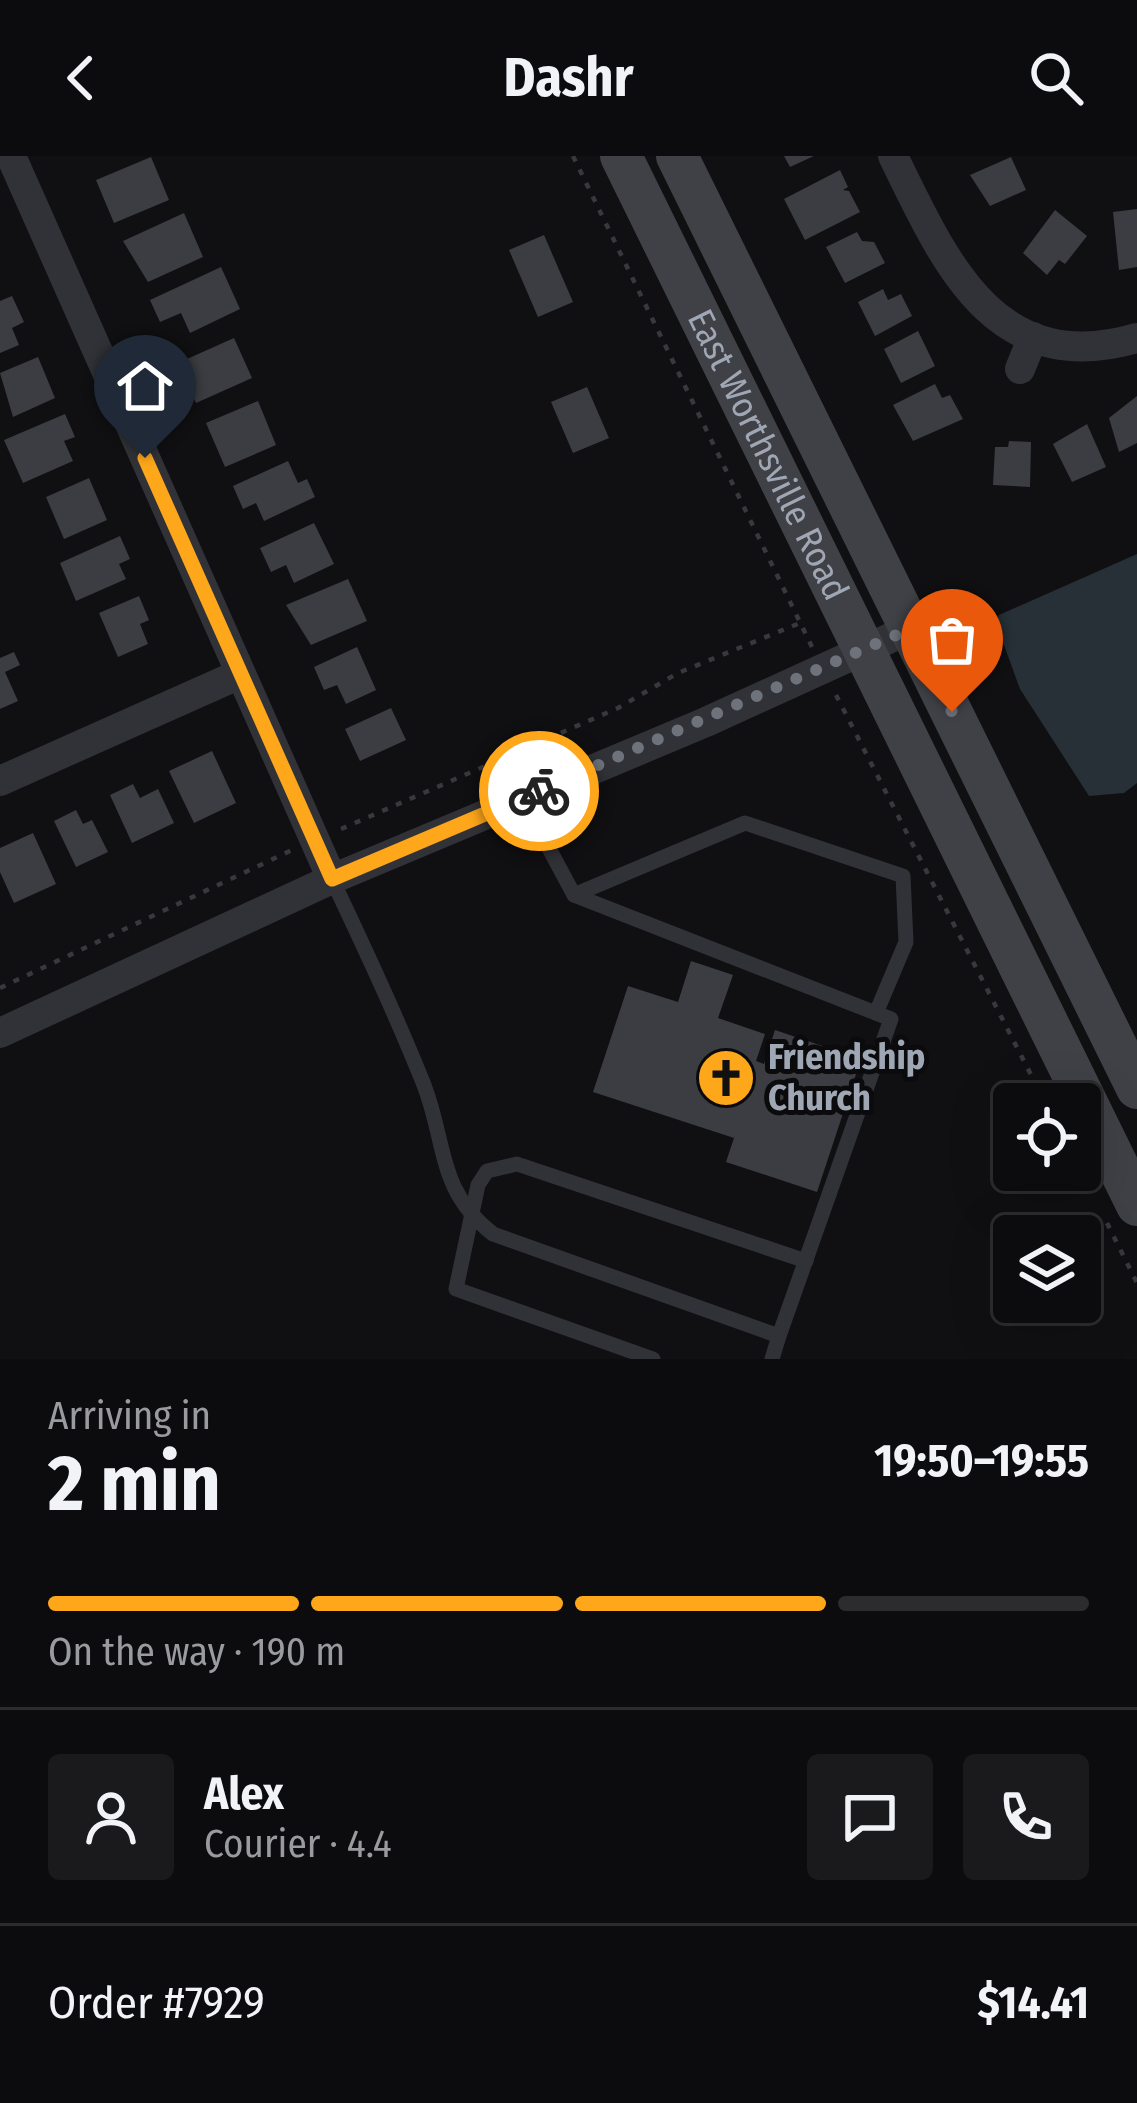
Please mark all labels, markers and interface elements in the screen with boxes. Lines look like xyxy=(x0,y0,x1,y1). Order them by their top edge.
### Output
icon: back xyxy=(48,45,114,111)
icon: search xyxy=(1023,45,1089,111)
text: Dashr xyxy=(504,46,633,110)
street label: East Worthsville Road xyxy=(678,302,858,607)
pin xyxy=(94,335,196,458)
icon: home xyxy=(112,353,178,419)
pin xyxy=(901,589,1003,712)
icon: bag xyxy=(919,607,985,673)
courier xyxy=(479,731,599,851)
icon: bike xyxy=(506,758,572,824)
place label: Friendship Church xyxy=(768,1035,925,1120)
church icon: Friendship Church xyxy=(695,1047,757,1109)
map controls xyxy=(993,1083,1101,1323)
button: locate xyxy=(993,1083,1101,1191)
button: layers xyxy=(993,1215,1101,1323)
text: Arriving in xyxy=(48,1393,211,1439)
text: 19:50–19:55 xyxy=(874,1434,1089,1488)
text: 2 min xyxy=(48,1437,221,1531)
text: On the way · 190 m xyxy=(48,1629,345,1675)
button: person xyxy=(48,1754,174,1880)
button: chat xyxy=(807,1754,933,1880)
button: phone xyxy=(963,1754,1089,1880)
text: Alex xyxy=(204,1767,284,1821)
text: Courier · 4.4 xyxy=(204,1821,392,1867)
text: Order #7929 xyxy=(48,1976,265,2030)
text: $14.41 xyxy=(978,1976,1089,2030)

